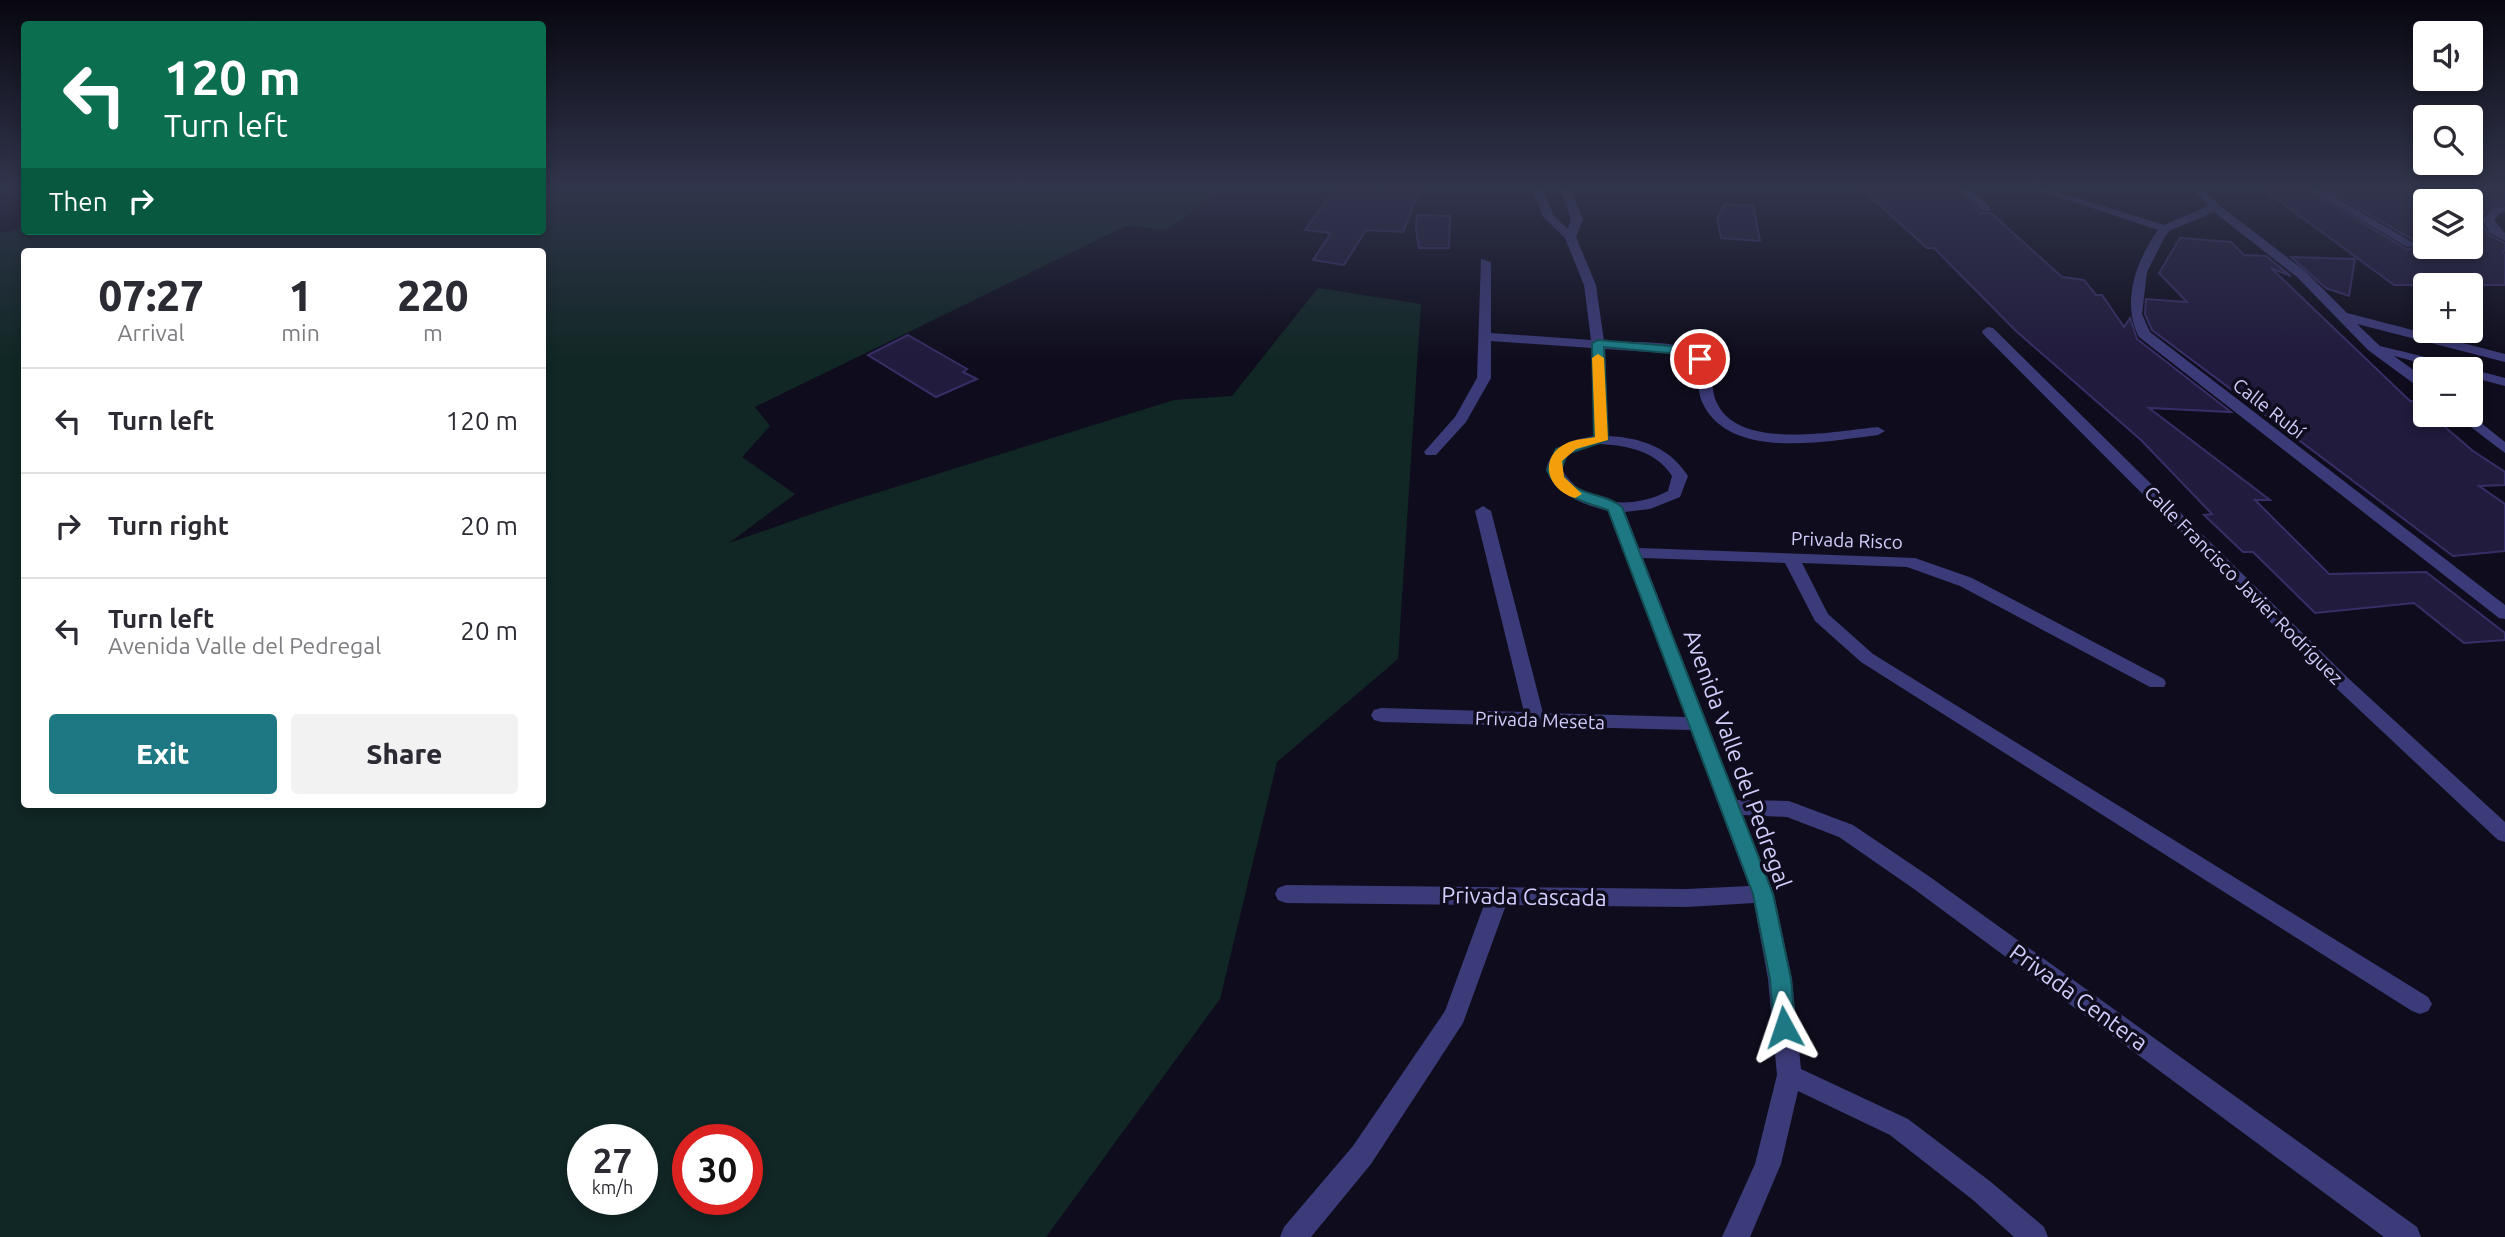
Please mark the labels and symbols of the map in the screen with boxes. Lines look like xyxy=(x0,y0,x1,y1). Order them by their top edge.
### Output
pin xyxy=(1670,329,1730,389)
street label: Calle Rubí xyxy=(2229,373,2309,443)
street label: Calle Francisco Javier Rodríguez xyxy=(2140,481,2348,689)
street label: Privada Risco xyxy=(1791,527,1903,553)
street label: Avenida Valle del Pedregal xyxy=(1680,626,1796,892)
street label: Privada Meseta xyxy=(1474,707,1606,733)
street label: Privada Cascada xyxy=(1441,882,1607,910)
street label: Privada Centera xyxy=(2005,939,2153,1055)
position arrow xyxy=(1747,990,1821,1064)
speed limit sign: 30 xyxy=(672,1124,763,1215)

